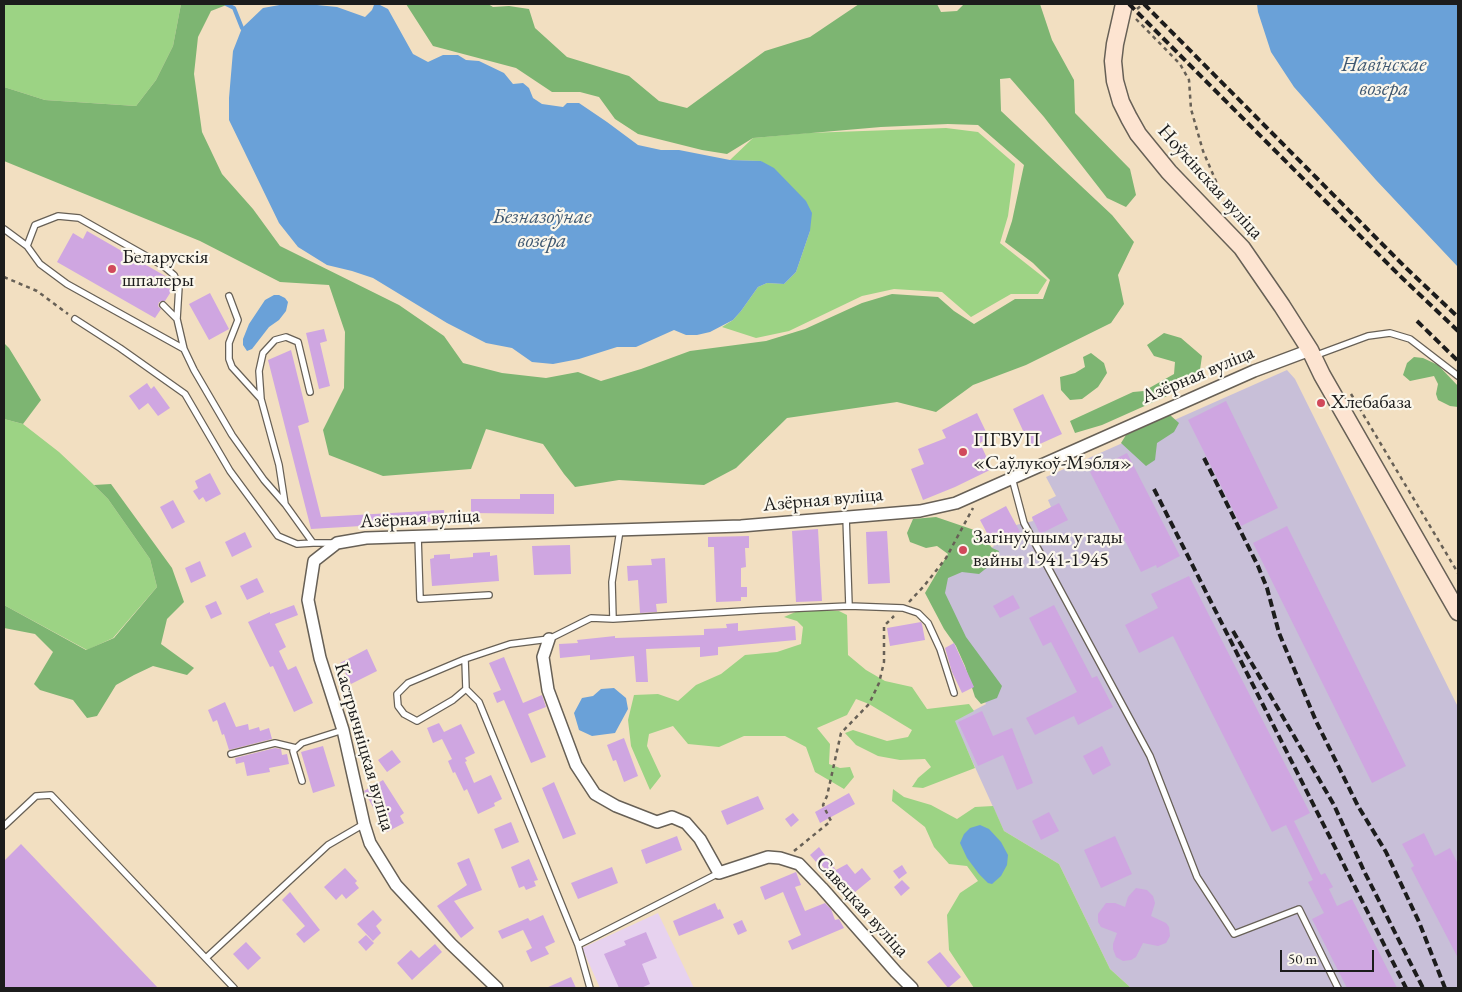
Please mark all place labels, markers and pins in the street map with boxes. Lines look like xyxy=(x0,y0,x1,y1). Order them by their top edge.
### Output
place label: Беларускія шпалеры xyxy=(122,246,209,293)
marker: Беларускія шпалеры xyxy=(106,263,118,275)
place label: Хлебабаза xyxy=(1331,391,1412,415)
marker: Хлебабаза xyxy=(1315,397,1327,409)
place label: ПГВУП «Саўлукоў-Мэбля» xyxy=(973,429,1132,476)
marker: ПГВУП «Саўлукоў-Мэбля» xyxy=(957,446,969,458)
place label: Загінуўшым у гады вайны 1941-1945 xyxy=(973,526,1123,573)
marker: Загінуўшым у гады вайны 1941-1945 xyxy=(957,544,969,556)

